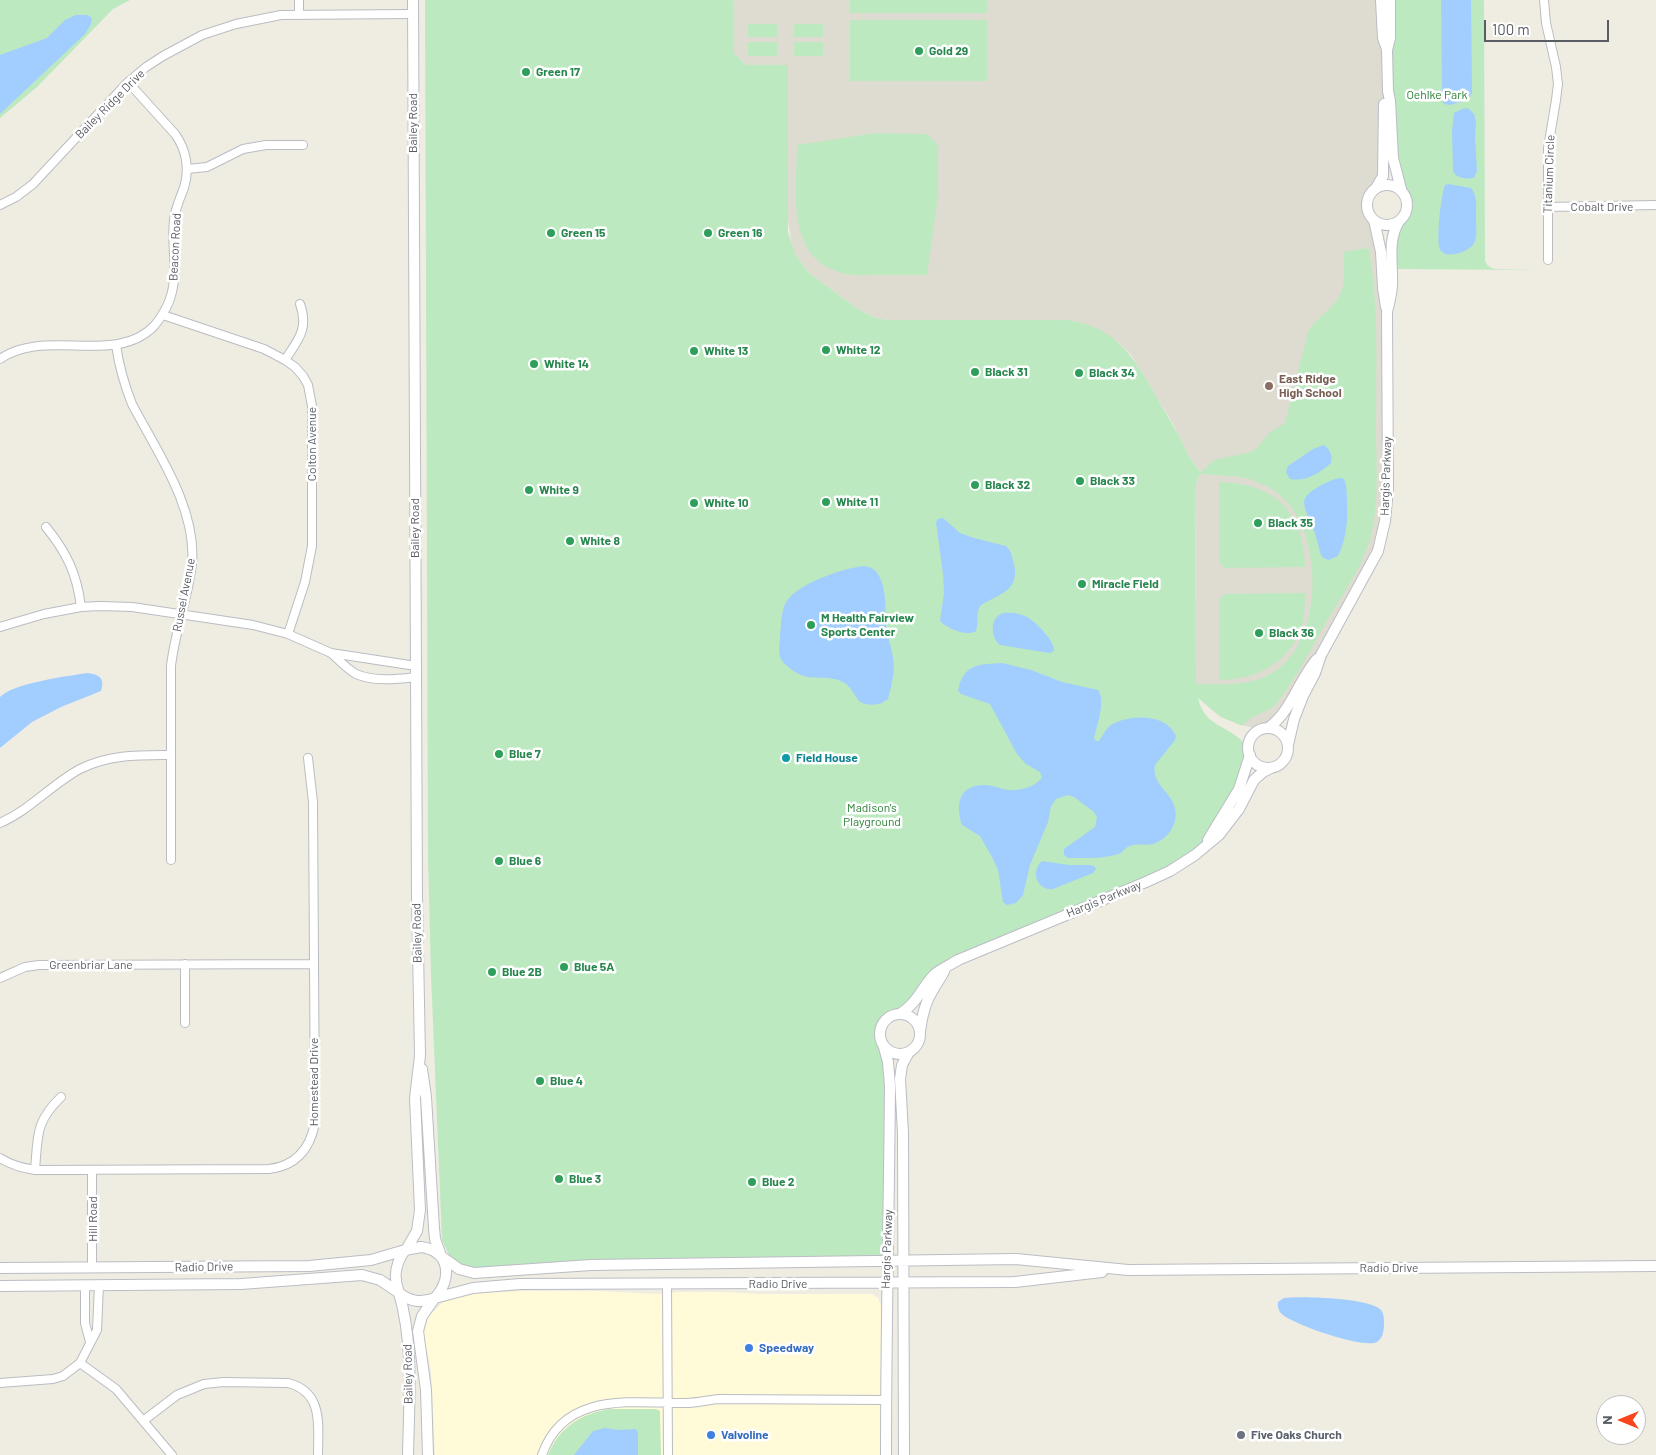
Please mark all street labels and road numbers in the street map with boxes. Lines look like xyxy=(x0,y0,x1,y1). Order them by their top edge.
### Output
street label: Bailey Ridge Drive xyxy=(72,66,148,142)
street label: Bailey Road xyxy=(406,93,420,153)
street label: Titanium Circle xyxy=(1540,134,1558,214)
street label: Cobalt Drive xyxy=(1571,200,1633,214)
street label: Beacon Road xyxy=(166,213,184,281)
street label: Colton Avenue xyxy=(305,407,319,481)
street label: Hargis Parkway xyxy=(1377,436,1395,516)
street label: Bailey Road xyxy=(408,498,422,558)
street label: Russel Avenue xyxy=(170,557,198,633)
street label: Hargis Parkway xyxy=(1064,877,1144,921)
street label: Bailey Road xyxy=(409,903,425,963)
street label: Greenbriar Lane xyxy=(49,958,133,972)
street label: Homestead Drive xyxy=(307,1038,321,1126)
street label: Hill Road xyxy=(86,1196,100,1242)
street label: Hargis Parkway xyxy=(878,1209,896,1289)
street label: Radio Drive xyxy=(174,1259,234,1275)
street label: Radio Drive xyxy=(1360,1261,1418,1275)
street label: Radio Drive xyxy=(749,1277,807,1291)
street label: Bailey Road xyxy=(400,1344,416,1404)

